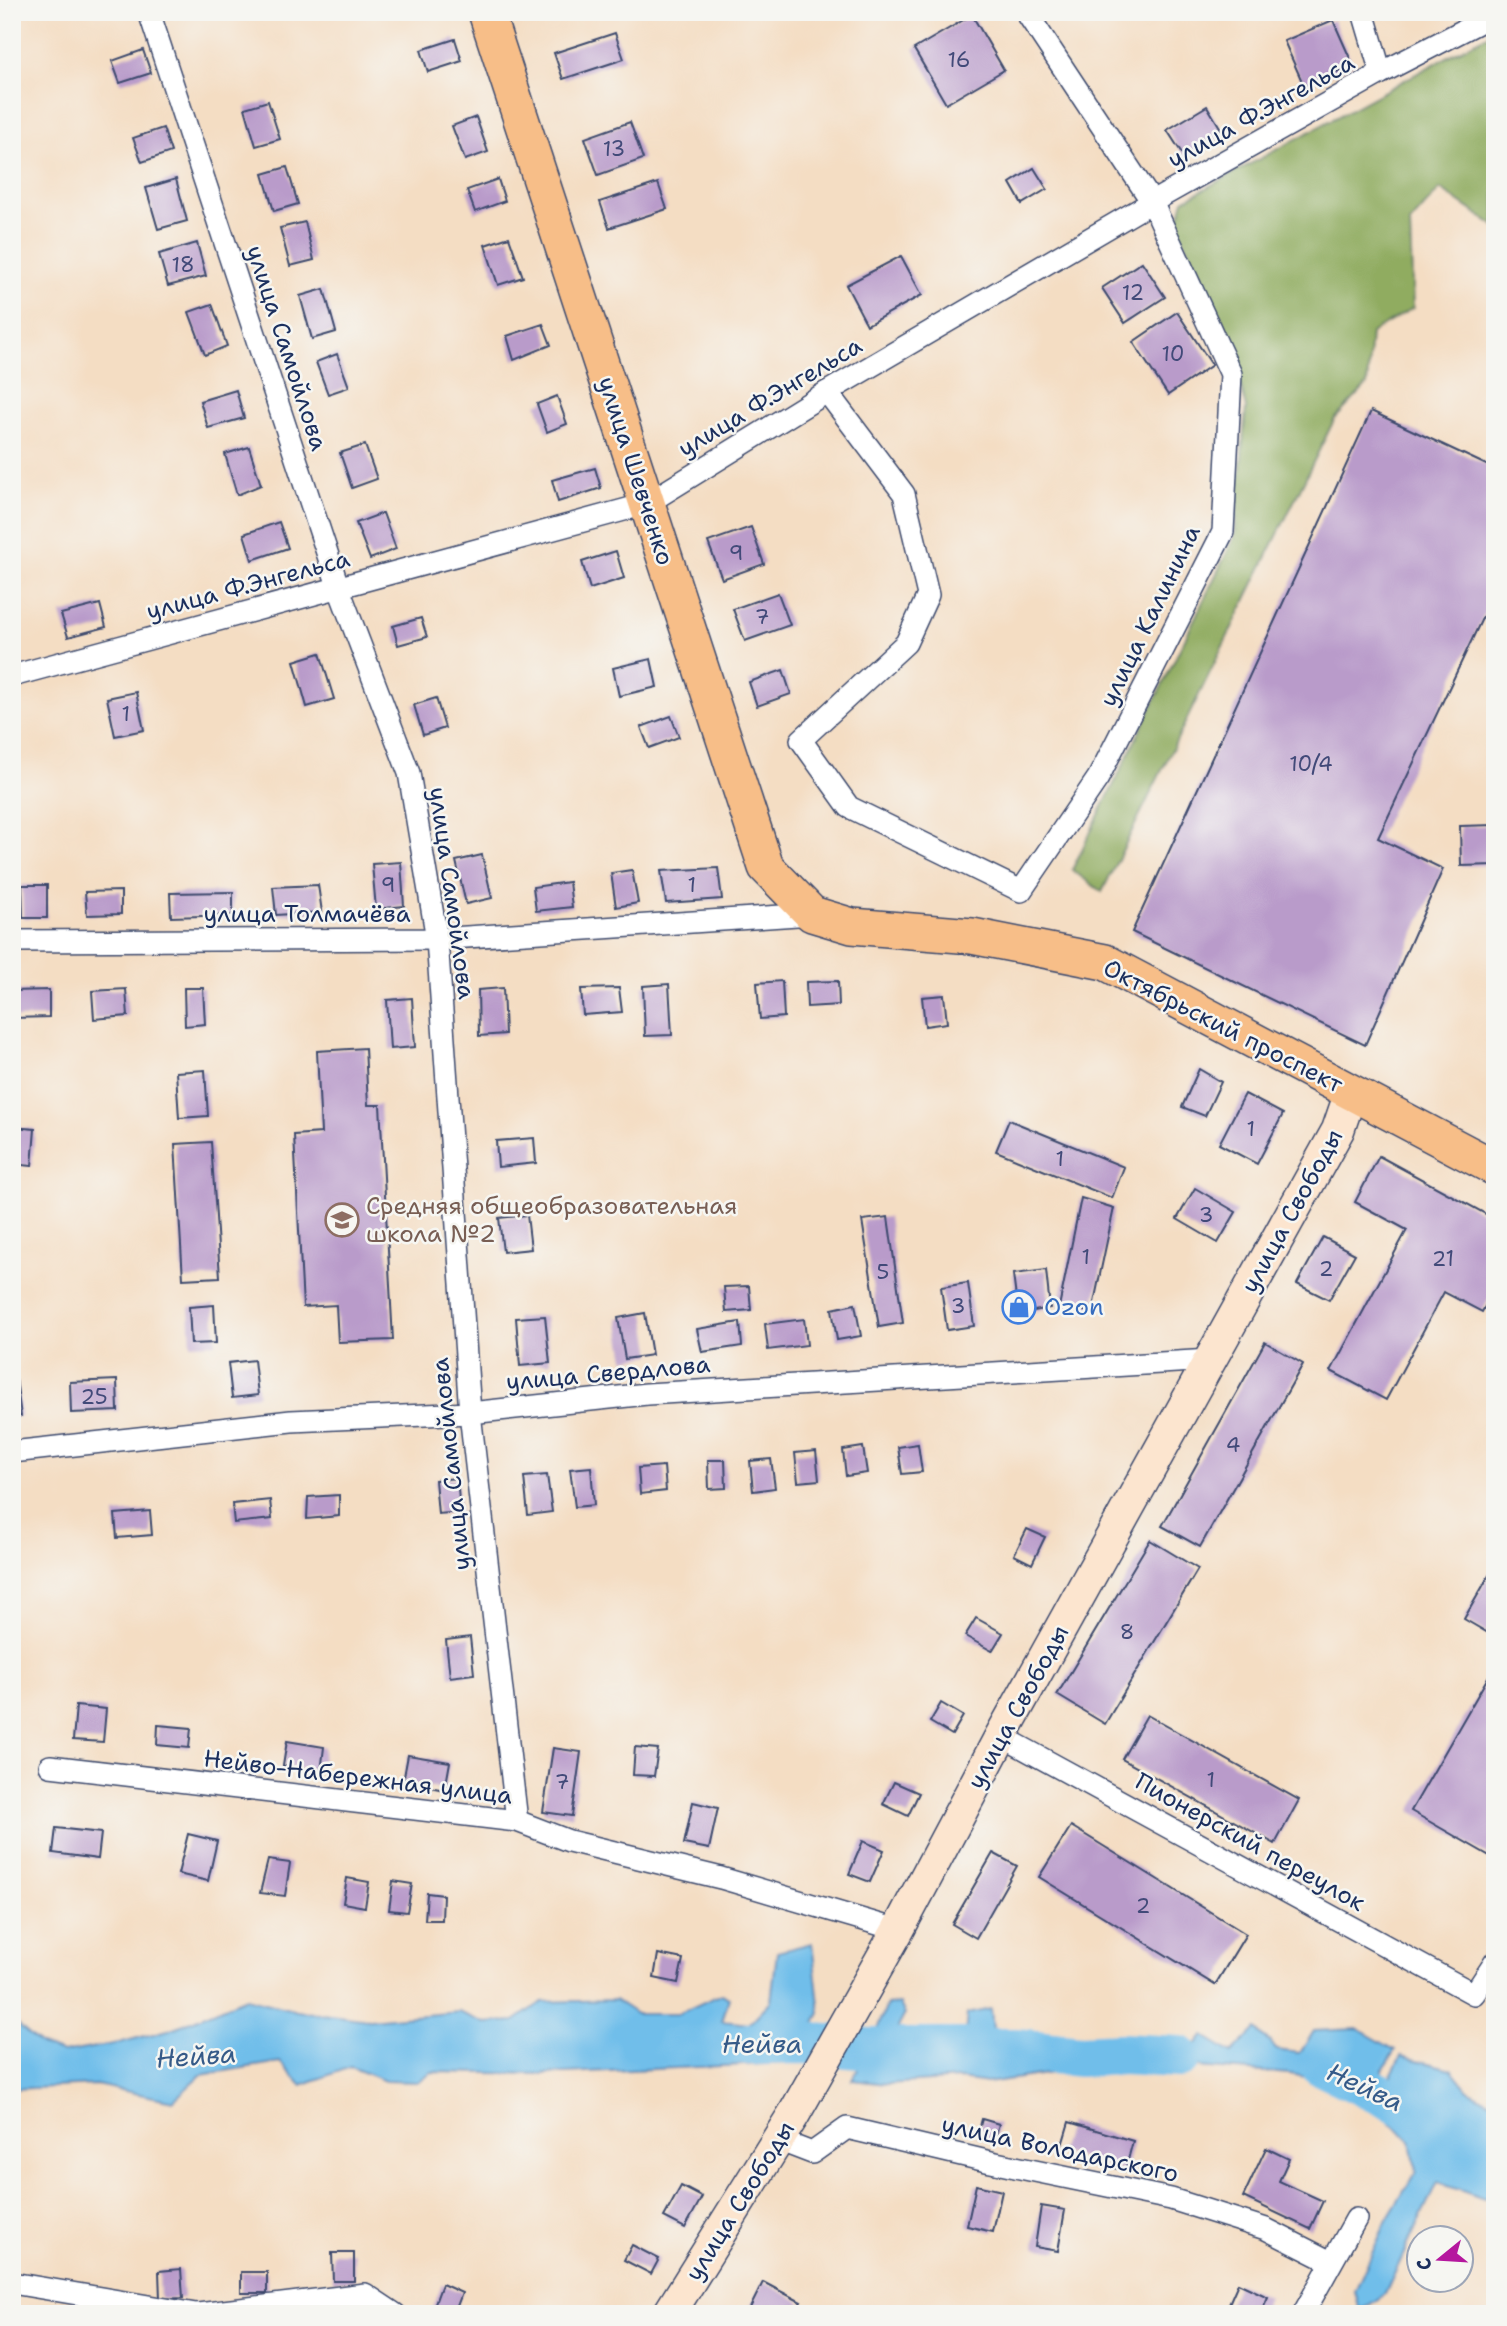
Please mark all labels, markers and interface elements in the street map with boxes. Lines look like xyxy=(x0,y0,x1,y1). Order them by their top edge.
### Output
house number: 16 xyxy=(948,46,970,74)
street label: улица Ф.Энгельса xyxy=(1162,46,1360,176)
house number: 13 xyxy=(603,135,625,163)
street label: улица Самойлова xyxy=(239,241,335,455)
house number: 18 xyxy=(171,251,195,279)
house number: 12 xyxy=(1122,279,1144,307)
street label: улица Ф.Энгельса xyxy=(672,329,868,465)
house number: 10 xyxy=(1162,340,1184,368)
street label: улица Шевченко xyxy=(590,373,682,569)
street label: улица Калинина xyxy=(1092,520,1208,712)
house number: 9 xyxy=(729,539,743,567)
street label: улица Ф.Энгельса xyxy=(143,542,353,628)
house number: 7 xyxy=(755,603,769,631)
house number: 1 xyxy=(122,700,130,728)
house number: 10/4 xyxy=(1289,750,1333,778)
street label: улица Самойлова xyxy=(421,785,483,1001)
house number: 9 xyxy=(381,871,395,899)
house number: 1 xyxy=(688,871,696,899)
street label: улица Толмачёва xyxy=(203,898,411,930)
street label: Октябрьский проспект xyxy=(1098,952,1349,1101)
house number: 1 xyxy=(1247,1115,1255,1143)
street label: улица Свободы xyxy=(1234,1123,1350,1299)
house number: 1 xyxy=(1056,1145,1064,1173)
place label: Средняя общеобразовательная школа №2 xyxy=(366,1190,737,1250)
school or university icon: Средняя общеобразовательная школа №2 xyxy=(323,1201,361,1239)
house number: 3 xyxy=(1199,1201,1213,1229)
house number: 1 xyxy=(1082,1243,1090,1271)
house number: 21 xyxy=(1432,1245,1454,1273)
house number: 2 xyxy=(1319,1255,1333,1283)
house number: 5 xyxy=(877,1258,889,1286)
shop icon: Ozon xyxy=(1000,1288,1038,1326)
place label: Ozon xyxy=(1044,1291,1104,1323)
house number: 3 xyxy=(951,1292,965,1320)
street label: улица Свердлова xyxy=(505,1348,712,1398)
street label: улица Самойлова xyxy=(424,1356,478,1572)
house number: 25 xyxy=(80,1383,108,1411)
house number: 4 xyxy=(1226,1431,1240,1459)
house number: 8 xyxy=(1120,1618,1134,1646)
street label: улица Свободы xyxy=(960,1619,1076,1795)
street label: Нейво-Набережная улица xyxy=(202,1742,514,1812)
street label: Пионерский переулок xyxy=(1129,1765,1371,1919)
house number: 1 xyxy=(1207,1766,1215,1794)
house number: 7 xyxy=(555,1768,569,1796)
house number: 2 xyxy=(1136,1892,1150,1920)
water label: Нейва xyxy=(722,2026,802,2061)
water label: Нейва xyxy=(155,2035,237,2076)
water label: Нейва xyxy=(1321,2054,1409,2119)
street label: улица Володарского xyxy=(939,2108,1181,2190)
street label: улица Свободы xyxy=(678,2115,802,2287)
north arrow xyxy=(1406,2224,1476,2294)
text: С xyxy=(1411,2255,1438,2274)

